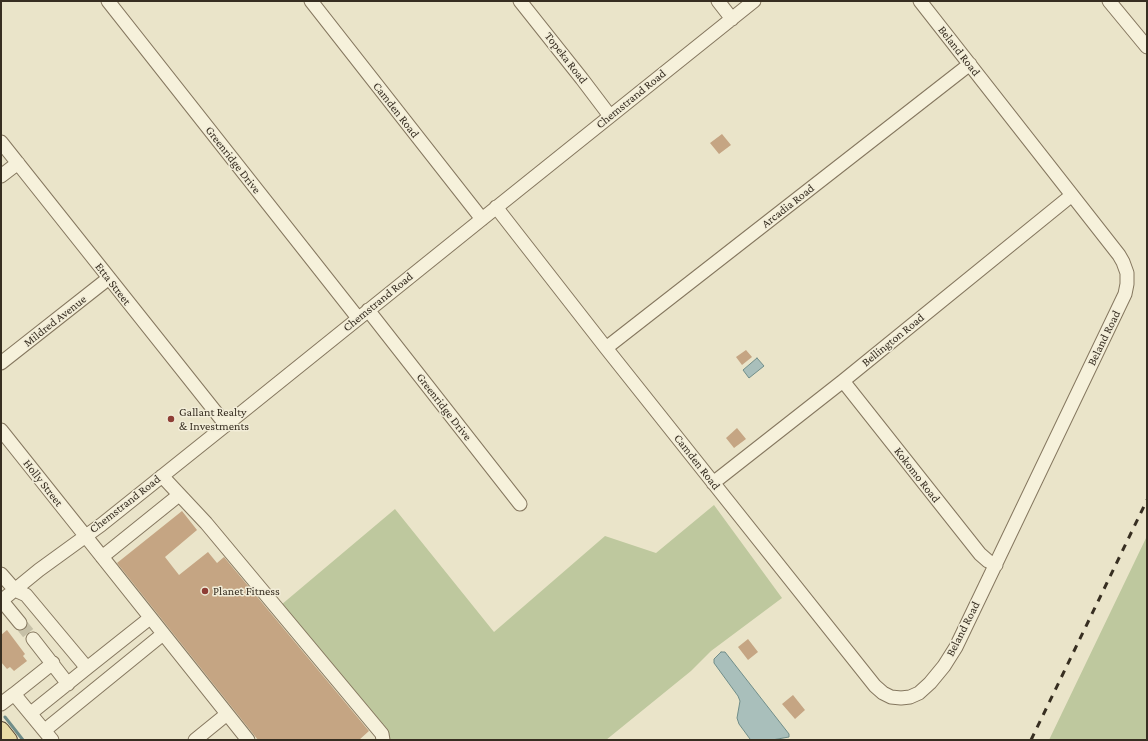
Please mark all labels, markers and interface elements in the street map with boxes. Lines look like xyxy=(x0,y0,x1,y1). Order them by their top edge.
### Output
street label: Beland Road xyxy=(935,23,983,79)
street label: Topeka Road xyxy=(541,29,591,87)
street label: Chemstrand Road xyxy=(593,66,669,132)
street label: Camden Road xyxy=(370,79,422,141)
street label: Greenridge Drive xyxy=(202,123,264,197)
street label: Arcadia Road xyxy=(759,181,817,231)
street label: Etta Street xyxy=(92,260,134,308)
street label: Chemstrand Road xyxy=(340,269,416,335)
street label: Mildred Avenue xyxy=(21,292,89,350)
street label: Beland Road xyxy=(1084,308,1124,368)
street label: Bellington Road xyxy=(859,310,927,370)
street label: Greenridge Drive xyxy=(413,370,475,444)
place label: Gallant Realty & Investments xyxy=(179,405,249,433)
marker: Gallant Realty & Investments xyxy=(166,414,176,424)
street label: Camden Road xyxy=(671,431,723,493)
street label: Kokomo Road xyxy=(891,444,943,506)
street label: Holly Street xyxy=(20,456,66,510)
street label: Chemstrand Road xyxy=(87,472,163,536)
place label: Planet Fitness xyxy=(213,584,280,598)
marker: Planet Fitness xyxy=(200,586,210,596)
street label: Beland Road xyxy=(943,599,983,659)

